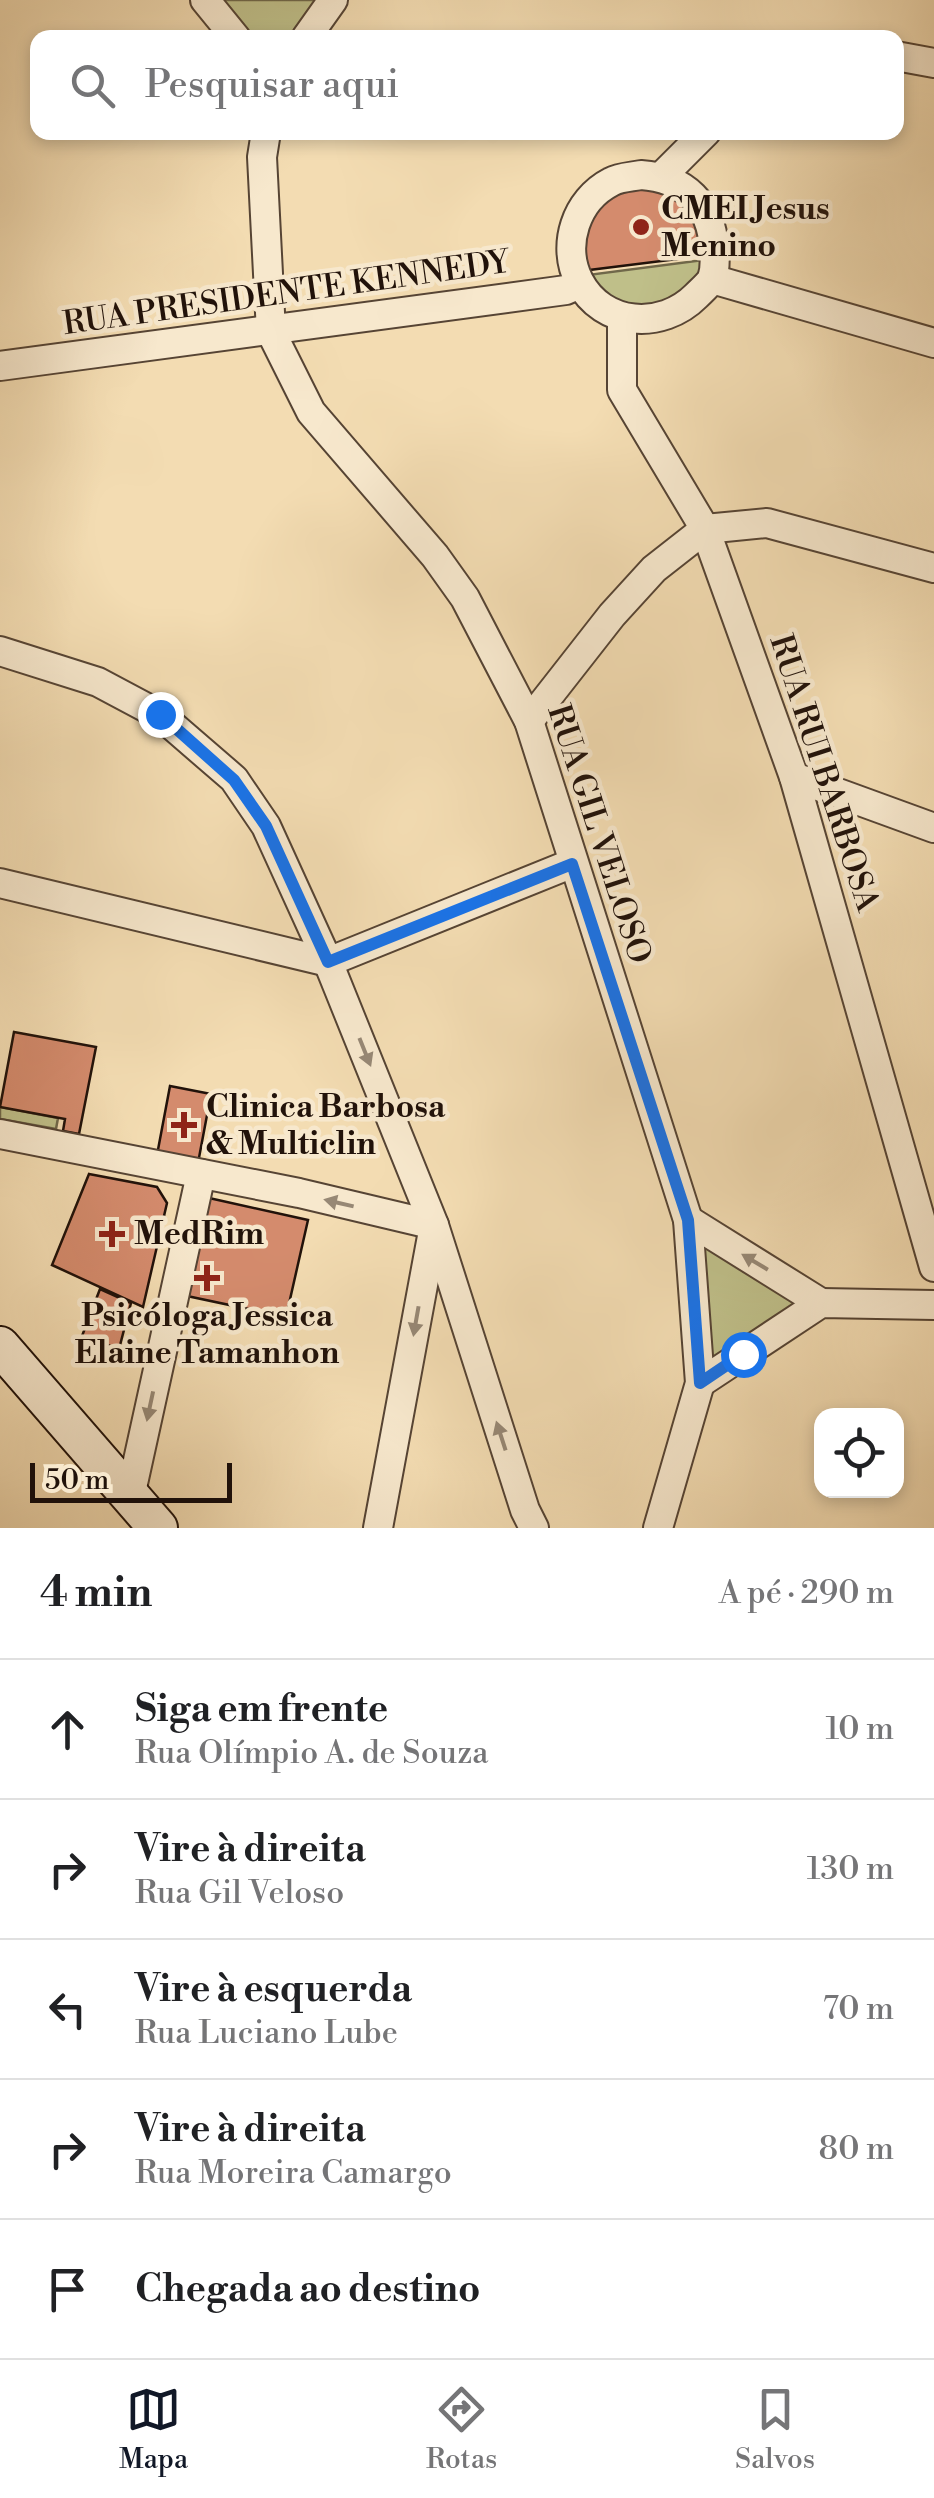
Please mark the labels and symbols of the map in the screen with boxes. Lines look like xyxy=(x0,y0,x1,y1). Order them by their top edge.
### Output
place label: CMEI Jesus Menino xyxy=(661,189,830,266)
marker: CMEI Jesus Menino xyxy=(630,216,652,238)
street label: RUA PRESIDENTE KENNEDY xyxy=(60,242,514,344)
street label: RUA RUI BARBOSA xyxy=(760,630,888,917)
route end xyxy=(138,692,184,738)
street label: RUA GIL VELOSO xyxy=(538,699,660,969)
one-way arrow xyxy=(357,1038,373,1068)
place label: Clinica Barbosa & Multiclin xyxy=(206,1087,446,1164)
marker: Clinica Barbosa & Multiclin xyxy=(171,1112,197,1138)
one-way arrow xyxy=(323,1195,354,1210)
place label: MedRim xyxy=(134,1214,264,1254)
marker: MedRim xyxy=(99,1221,125,1247)
one-way arrow xyxy=(741,1254,769,1271)
marker: Psicóloga Jessica Elaine Tamanhon xyxy=(194,1265,220,1291)
place label: Psicóloga Jessica Elaine Tamanhon xyxy=(75,1296,340,1373)
one-way arrow xyxy=(408,1306,423,1337)
route start xyxy=(721,1332,767,1378)
one-way arrow xyxy=(142,1391,158,1422)
one-way arrow xyxy=(493,1421,508,1451)
scale bar xyxy=(30,1458,232,1502)

